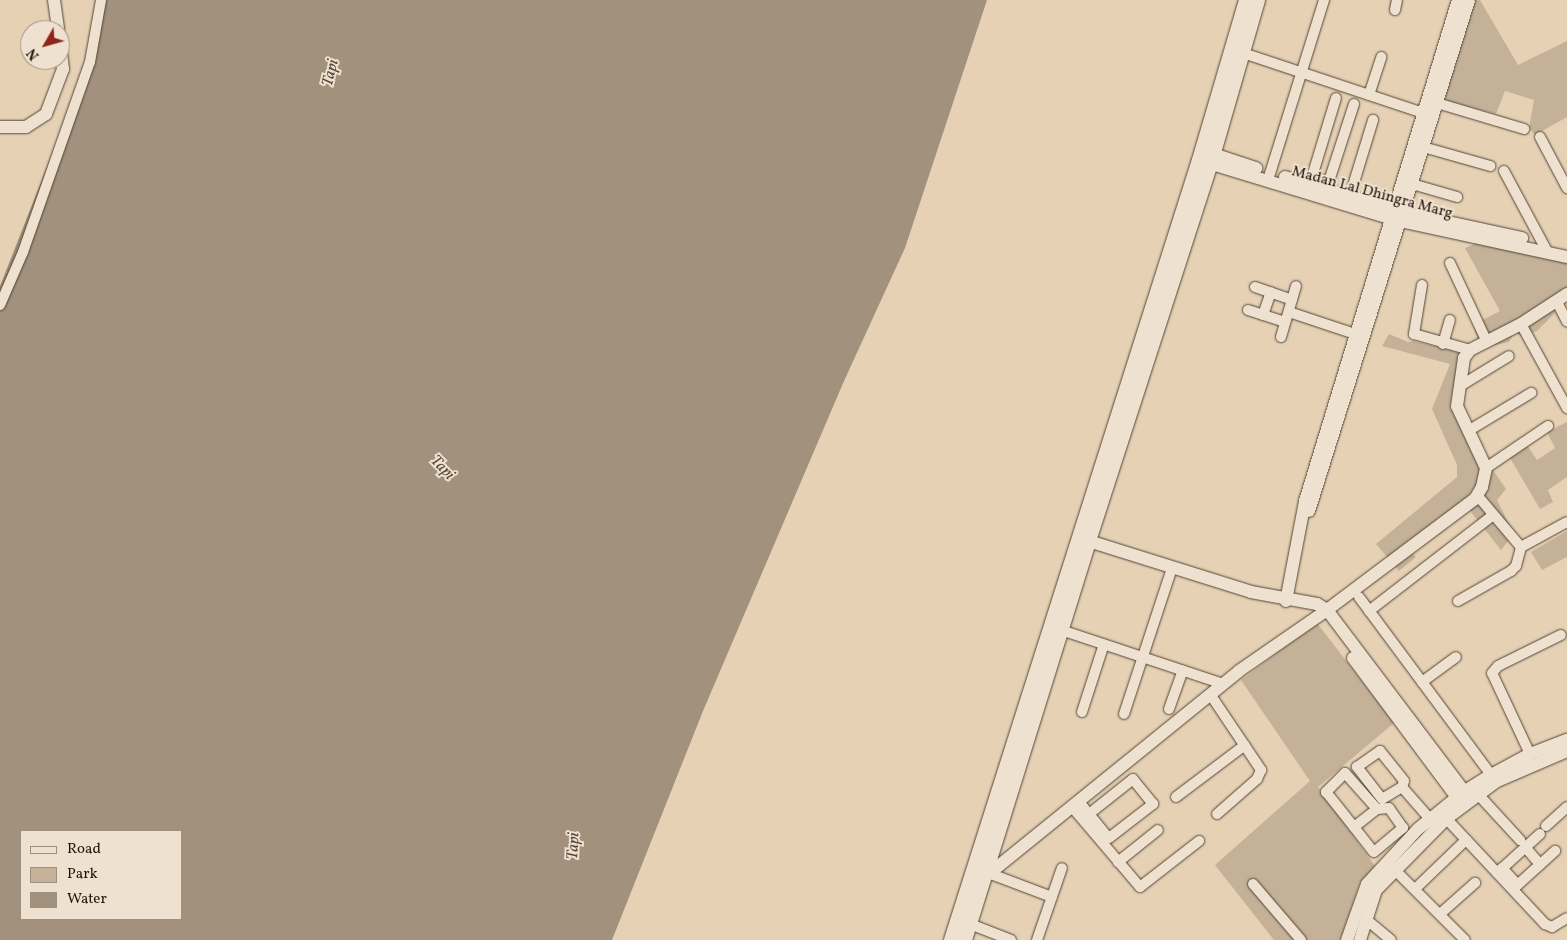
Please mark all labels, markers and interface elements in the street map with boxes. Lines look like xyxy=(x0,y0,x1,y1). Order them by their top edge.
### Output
north arrow xyxy=(20,20,70,70)
text: N xyxy=(23,44,44,64)
water label: Tapi xyxy=(318,58,344,88)
street label: Madan Lal Dhingra Marg xyxy=(1290,163,1454,223)
water label: Tapi xyxy=(426,452,458,484)
legend xyxy=(20,830,182,920)
water label: Tapi xyxy=(564,832,584,860)
text: Road xyxy=(67,839,101,860)
text: Park xyxy=(67,864,98,885)
text: Water xyxy=(67,889,107,910)

